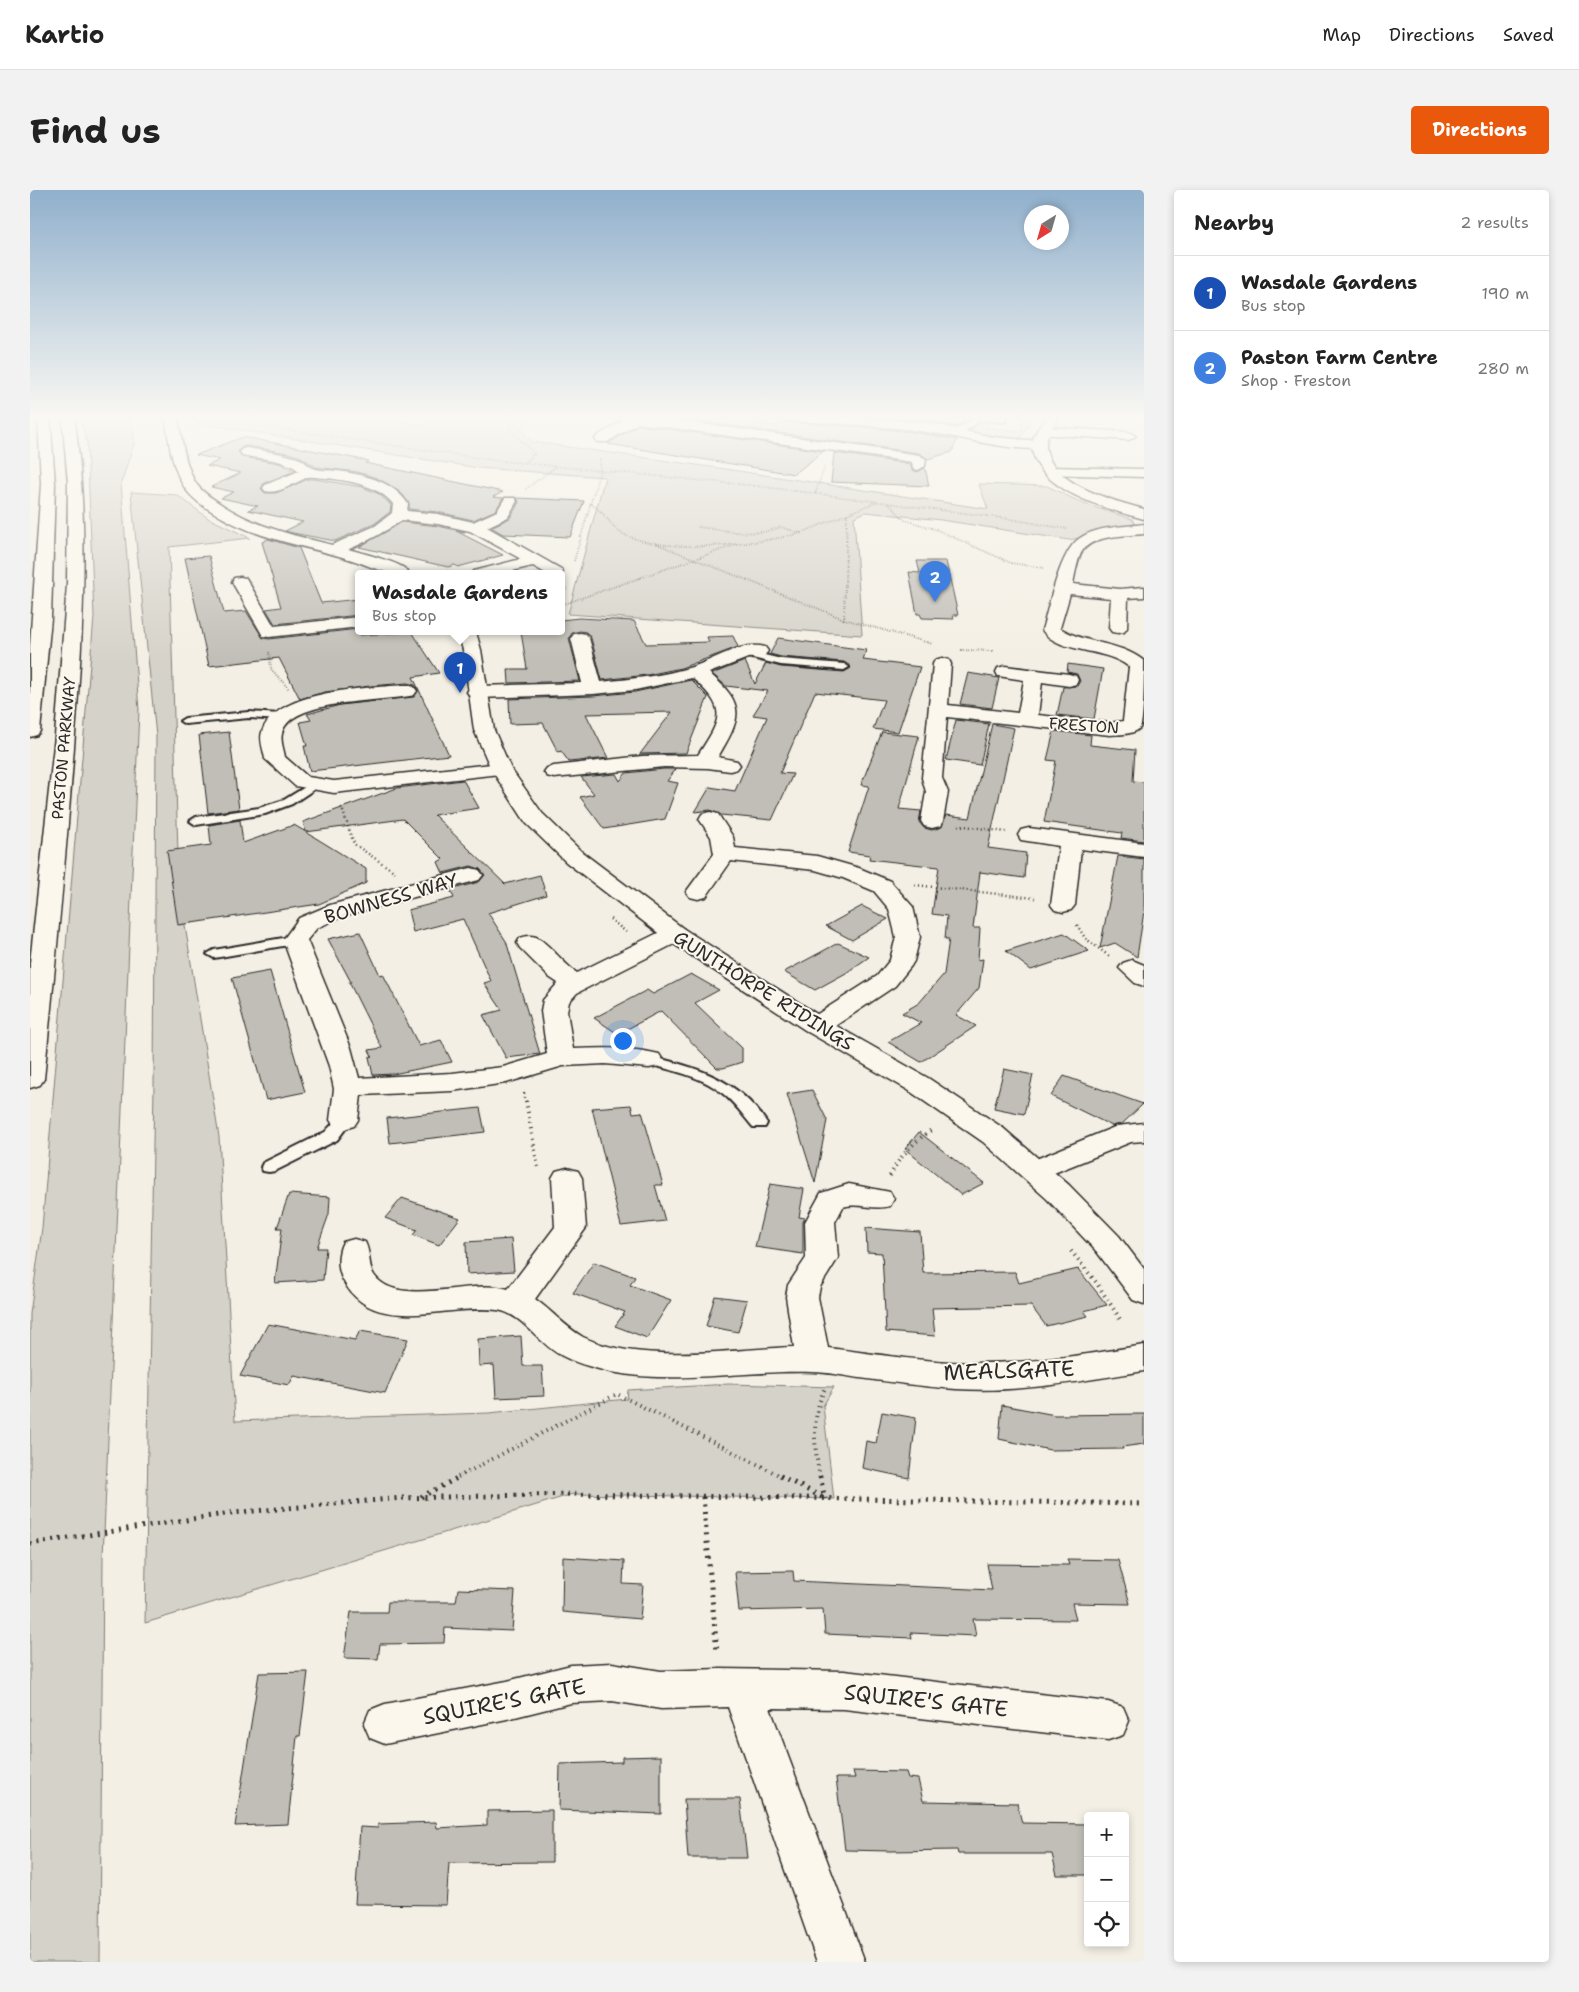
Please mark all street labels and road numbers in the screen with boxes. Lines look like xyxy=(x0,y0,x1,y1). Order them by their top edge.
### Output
street label: PASTON PARKWAY xyxy=(47,675,80,820)
street label: FRESTON xyxy=(1048,713,1120,738)
street label: BOWNESS WAY xyxy=(321,867,461,930)
street label: GUNTHORPE RIDINGS xyxy=(669,925,859,1056)
street label: MEALSGATE xyxy=(943,1354,1075,1387)
street label: SQUIRE'S GATE xyxy=(420,1672,588,1731)
street label: SQUIRE'S GATE xyxy=(842,1677,1009,1724)

